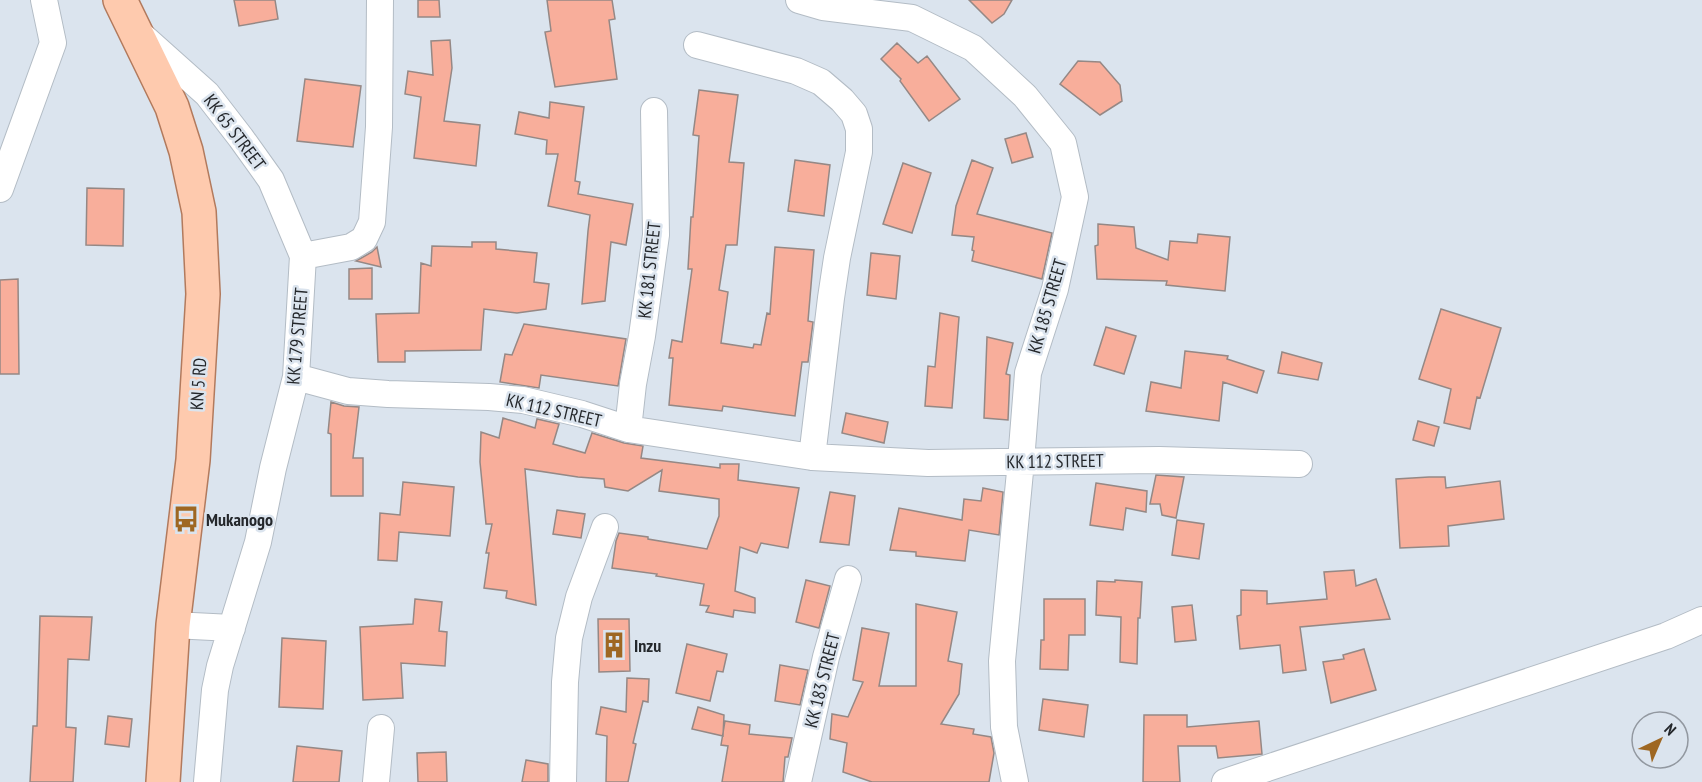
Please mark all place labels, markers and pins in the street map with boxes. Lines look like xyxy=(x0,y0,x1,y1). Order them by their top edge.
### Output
bus stop icon: Mukanogo xyxy=(171,504,201,534)
place label: Mukanogo xyxy=(206,508,273,531)
building icon: Inzu xyxy=(599,630,629,660)
place label: Inzu xyxy=(634,634,661,657)

